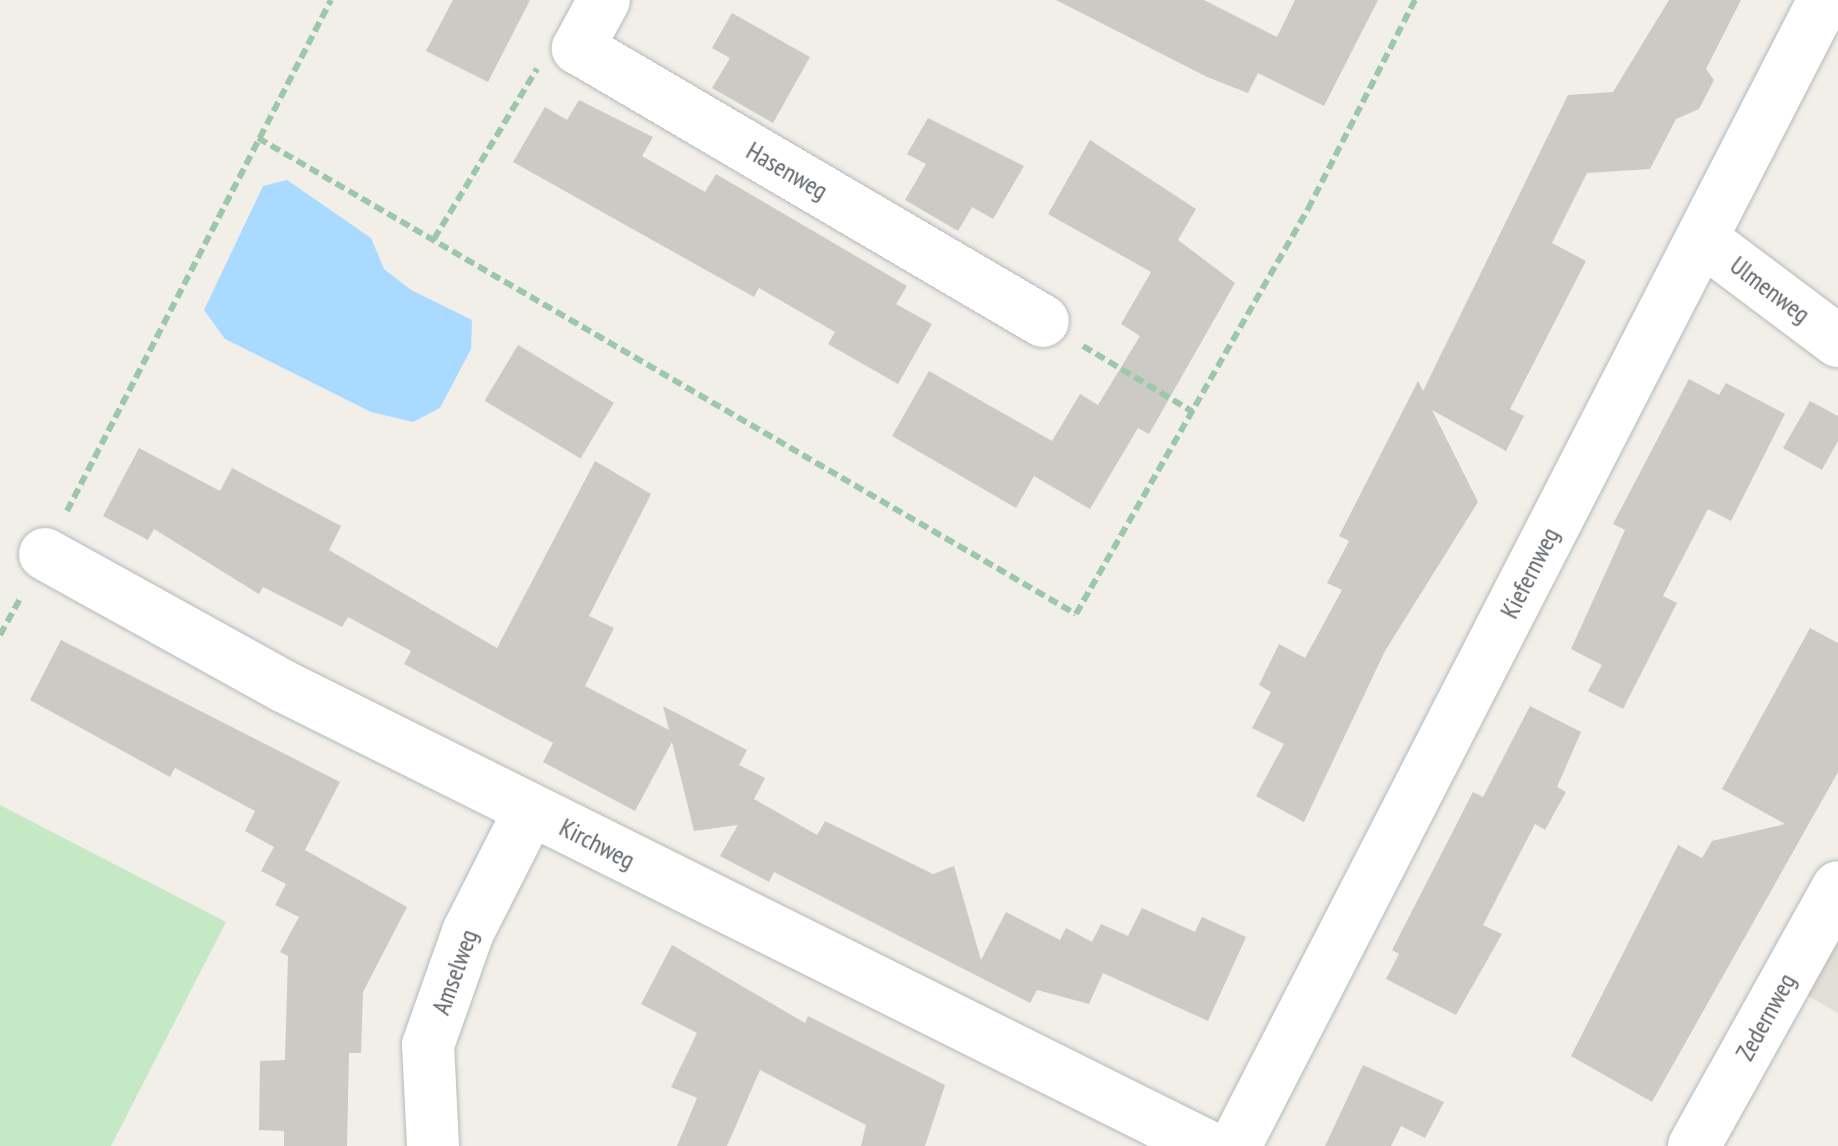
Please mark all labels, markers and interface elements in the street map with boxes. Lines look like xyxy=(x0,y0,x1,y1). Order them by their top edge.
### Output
street label: Hasenweg xyxy=(741,136,833,206)
street label: Ulmenweg xyxy=(1724,250,1816,330)
street label: Kiefernweg xyxy=(1494,523,1566,623)
street label: Kirchweg xyxy=(555,812,639,876)
street label: Amselweg xyxy=(426,925,484,1019)
street label: Zedernweg xyxy=(1730,968,1802,1066)

